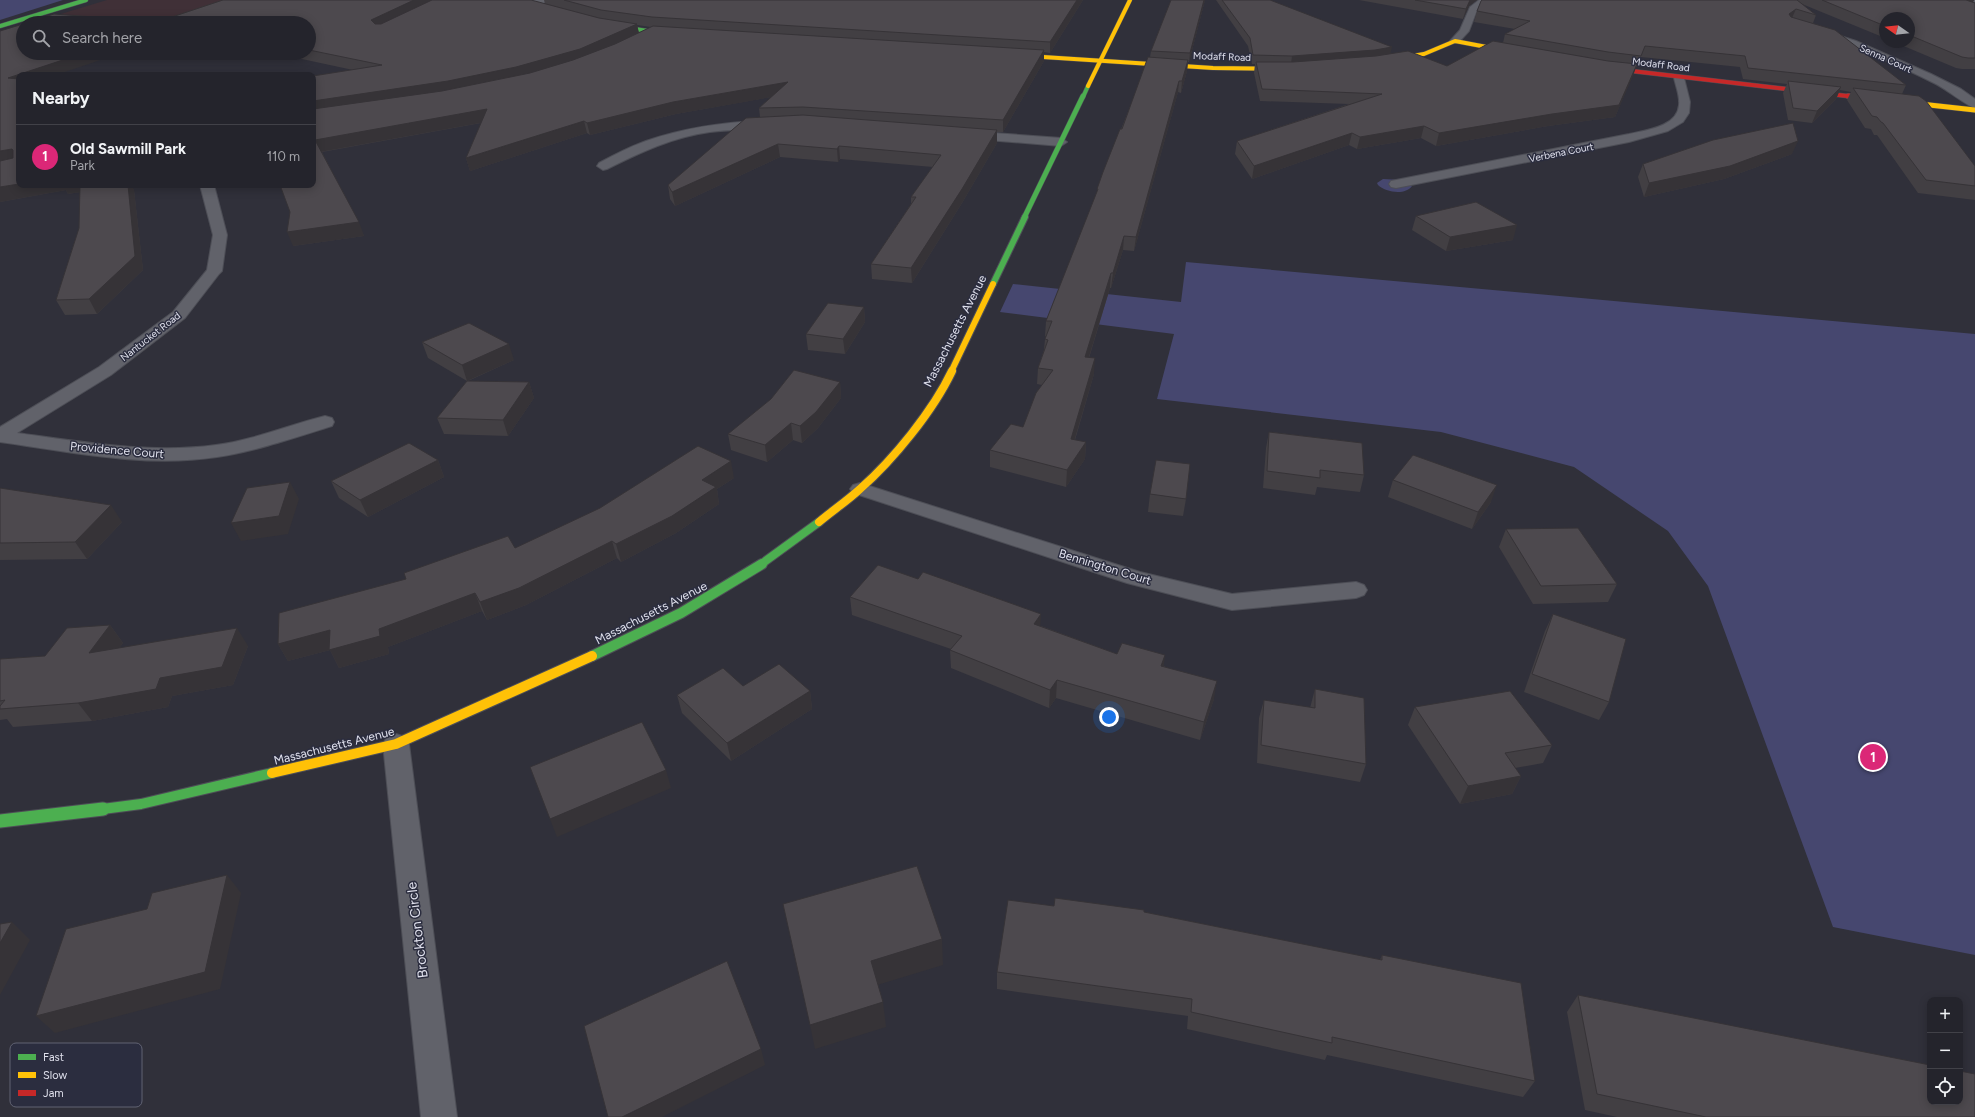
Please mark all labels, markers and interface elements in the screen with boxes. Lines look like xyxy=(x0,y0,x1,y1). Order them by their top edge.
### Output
north arrow xyxy=(1879,12,1915,48)
search box xyxy=(16,16,316,60)
icon: search xyxy=(30,27,52,49)
text: Search here xyxy=(62,29,142,47)
street label: Senna Court xyxy=(1858,41,1914,76)
street label: Modaff Road xyxy=(1193,49,1251,64)
street label: Modaff Road xyxy=(1631,55,1691,75)
text: Nearby xyxy=(32,88,90,108)
text: Old Sawmill Park xyxy=(70,140,186,158)
street label: Verbena Court xyxy=(1528,140,1595,165)
text: 1 xyxy=(42,149,48,164)
text: 110 m xyxy=(267,149,300,164)
text: Park xyxy=(70,158,95,173)
street label: Massachusetts Avenue xyxy=(921,272,990,389)
street label: Nantucket Road xyxy=(118,309,183,364)
street label: Providence Court xyxy=(70,439,165,461)
street label: Bennington Court xyxy=(1057,546,1153,588)
street label: Massachusetts Avenue xyxy=(593,578,710,647)
your location xyxy=(1099,707,1119,727)
street label: Massachusetts Avenue xyxy=(272,724,396,768)
pin: 1 xyxy=(1860,742,1886,772)
street label: Brockton Circle xyxy=(403,881,432,979)
map controls xyxy=(1927,997,1963,1105)
button: + xyxy=(1927,997,1963,1033)
button: − xyxy=(1927,1033,1963,1069)
legend xyxy=(10,1043,142,1107)
text: Fast xyxy=(43,1051,64,1064)
text: Slow xyxy=(43,1069,67,1082)
button: locate xyxy=(1927,1069,1963,1105)
text: Jam xyxy=(43,1087,64,1100)

